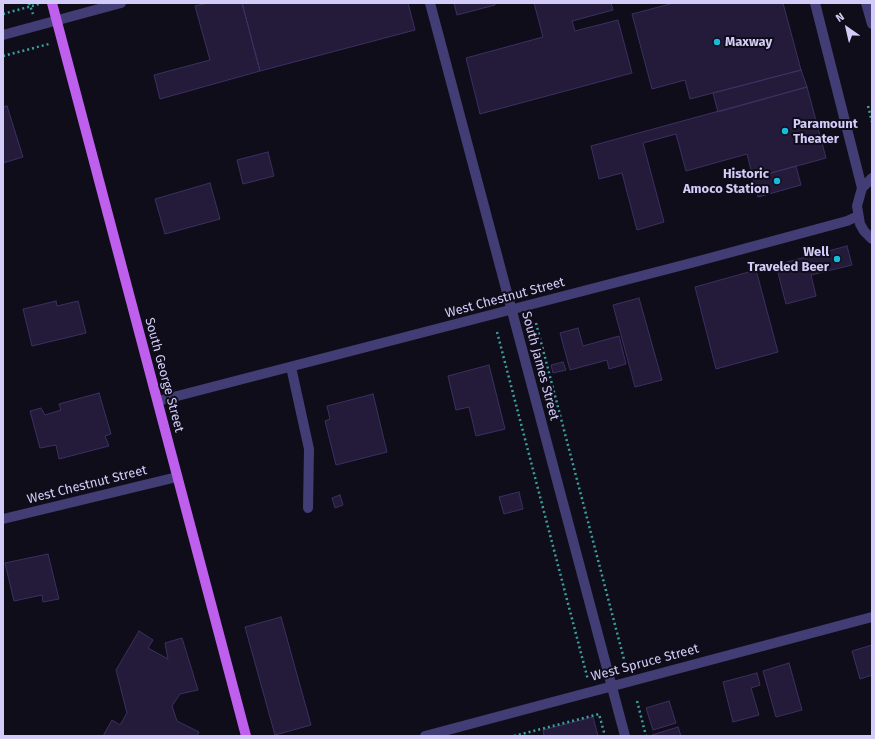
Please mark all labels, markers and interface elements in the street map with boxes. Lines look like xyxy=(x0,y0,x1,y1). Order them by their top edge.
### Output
north arrow xyxy=(827,8,867,48)
text: N xyxy=(833,10,847,25)
place label: Maxway xyxy=(725,34,772,50)
marker: Maxway xyxy=(712,37,722,47)
place label: Paramount Theater xyxy=(793,116,858,147)
marker: Paramount Theater xyxy=(780,126,790,136)
place label: Historic Amoco Station xyxy=(683,166,769,197)
marker: Historic Amoco Station xyxy=(772,176,782,186)
place label: Well Traveled Beer xyxy=(748,244,829,275)
marker: Well Traveled Beer xyxy=(832,254,842,264)
street label: West Chestnut Street xyxy=(444,275,566,321)
street label: South James Street xyxy=(518,310,562,422)
street label: South George Street xyxy=(141,316,187,434)
street label: West Chestnut Street xyxy=(25,463,149,507)
street label: West Spruce Street xyxy=(589,641,701,685)

